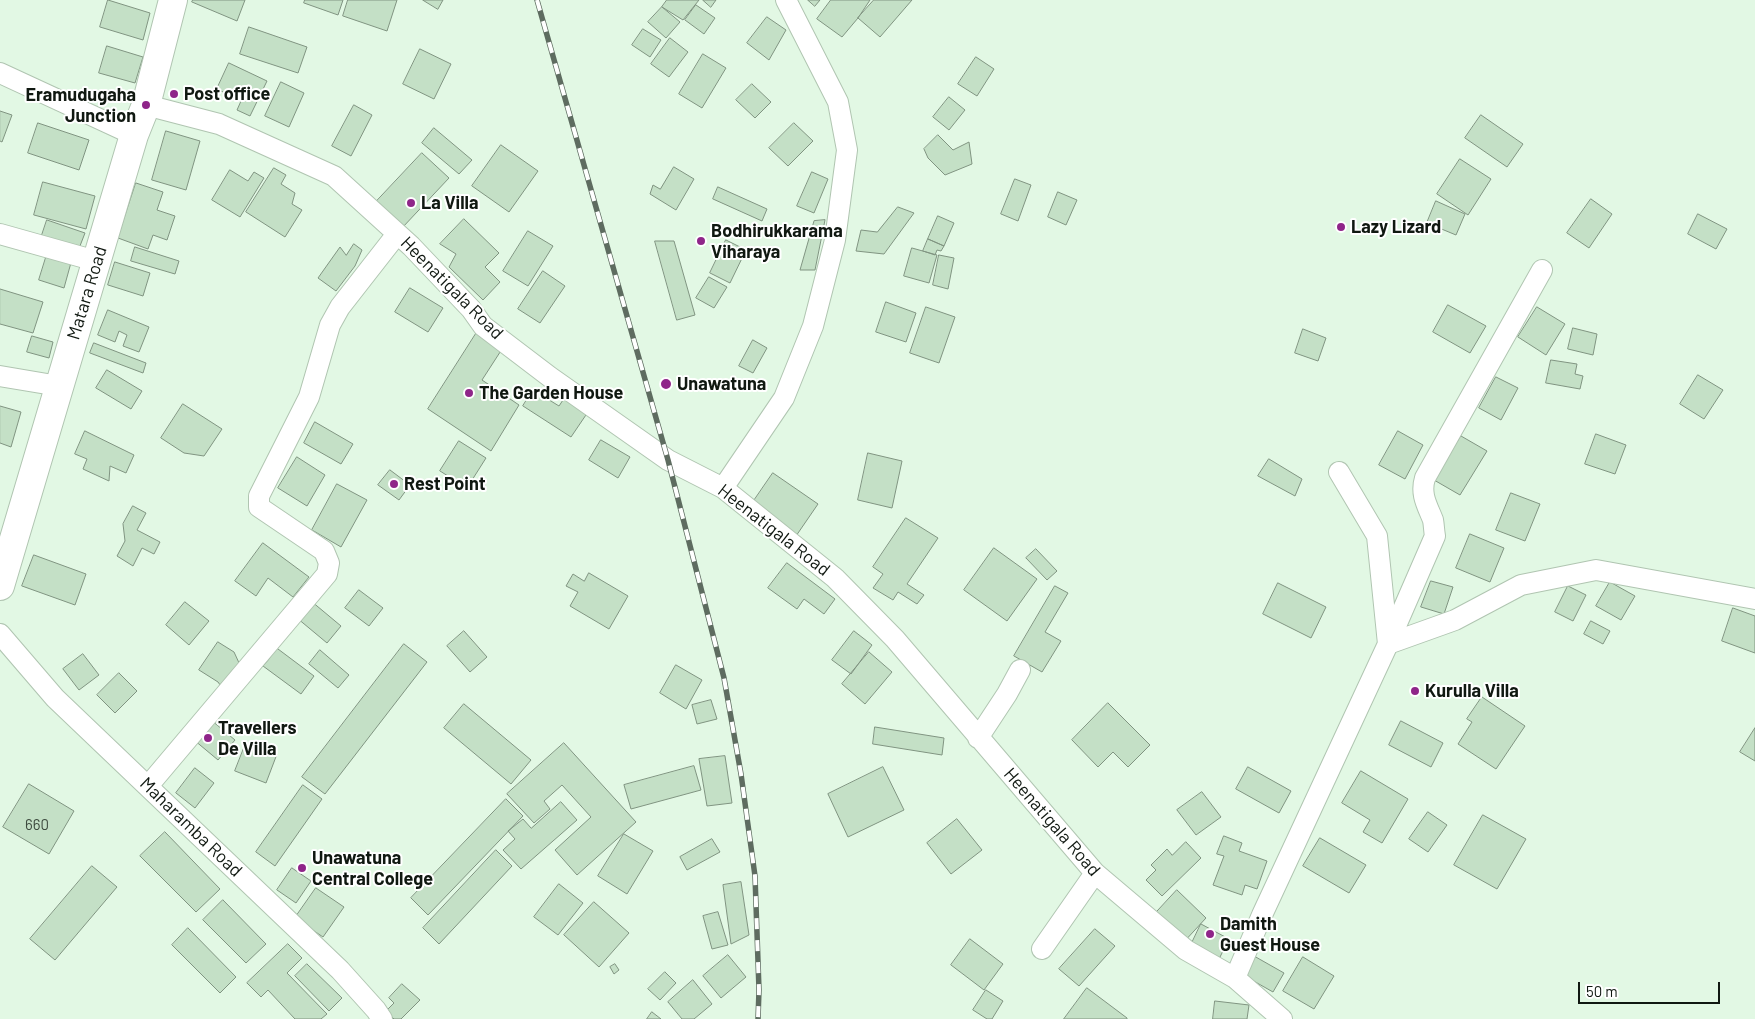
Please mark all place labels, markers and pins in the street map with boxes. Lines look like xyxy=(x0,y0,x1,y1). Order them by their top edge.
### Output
place label: Post office xyxy=(184,83,270,105)
place label: Eramudugaha Junction xyxy=(25,84,136,126)
marker: Post office xyxy=(168,88,180,100)
marker: Eramudugaha Junction xyxy=(140,99,152,111)
place label: La Villa xyxy=(421,192,478,214)
marker: La Villa xyxy=(405,197,417,209)
place label: Lazy Lizard xyxy=(1351,216,1441,238)
place label: Bodhirukkarama Viharaya xyxy=(711,220,843,262)
marker: Lazy Lizard xyxy=(1335,221,1347,233)
marker: Bodhirukkarama Viharaya xyxy=(695,235,707,247)
place label: Unawatuna xyxy=(677,373,766,395)
marker: Unawatuna xyxy=(659,377,673,391)
place label: The Garden House xyxy=(479,382,623,404)
marker: The Garden House xyxy=(463,387,475,399)
place label: Rest Point xyxy=(404,473,486,495)
marker: Rest Point xyxy=(388,478,400,490)
place label: Kurulla Villa xyxy=(1425,680,1519,702)
marker: Kurulla Villa xyxy=(1409,685,1421,697)
place label: Travellers De Villa xyxy=(218,717,297,760)
marker: Travellers De Villa xyxy=(202,732,214,744)
place label: Unawatuna Central College xyxy=(312,847,433,890)
marker: Unawatuna Central College xyxy=(296,862,308,874)
place label: Damith Guest House xyxy=(1220,913,1320,956)
marker: Damith Guest House xyxy=(1204,928,1216,940)

